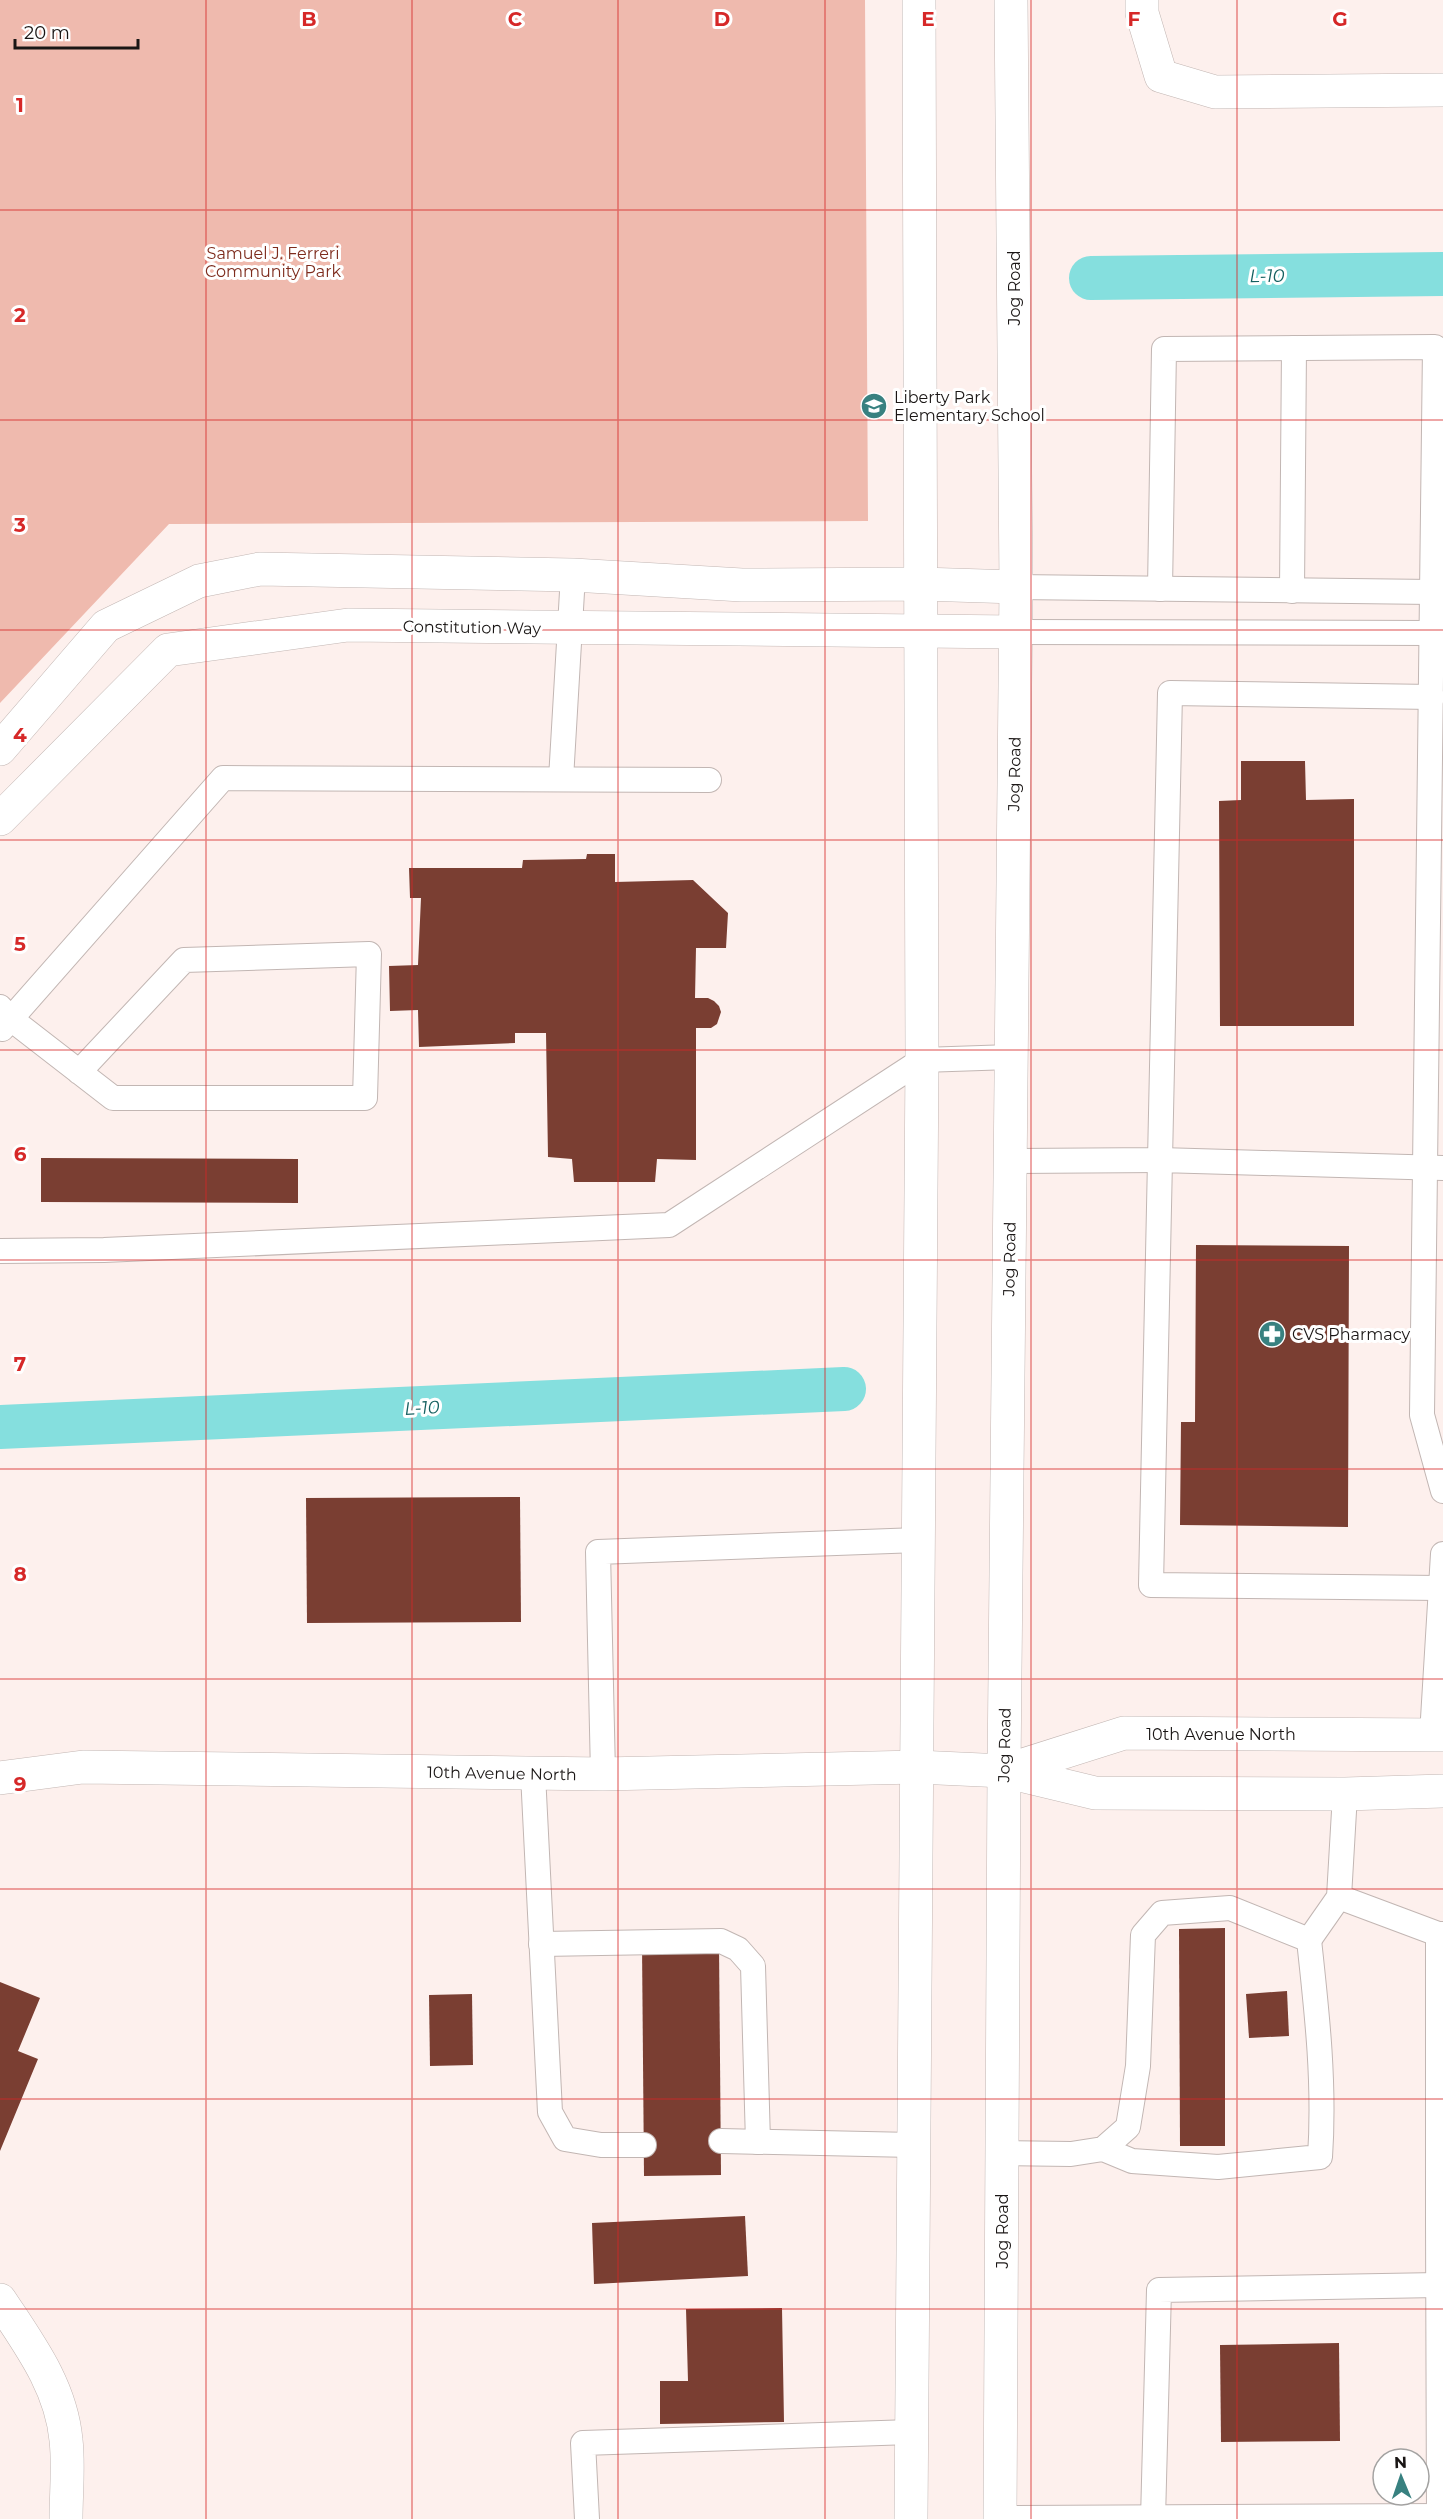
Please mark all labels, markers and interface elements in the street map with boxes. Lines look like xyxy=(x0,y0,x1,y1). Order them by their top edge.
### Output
text: B xyxy=(301,7,317,31)
text: C xyxy=(508,7,523,31)
text: D xyxy=(714,7,730,31)
text: E xyxy=(921,7,935,31)
text: F xyxy=(1128,7,1141,31)
text: G xyxy=(1332,7,1348,31)
scale bar xyxy=(15,12,138,50)
text: 20 m xyxy=(24,22,70,44)
text: 1 xyxy=(16,93,24,117)
park label: Samuel J. Ferreri Community Park xyxy=(205,244,341,281)
street label: Jog Road xyxy=(1005,250,1024,327)
water label: L-10 xyxy=(1249,265,1285,287)
text: 2 xyxy=(14,303,26,327)
place label: Liberty Park Elementary School xyxy=(894,388,1045,425)
school or university icon: Liberty Park Elementary School xyxy=(859,391,889,421)
text: 3 xyxy=(13,513,26,537)
street label: Constitution Way xyxy=(403,617,542,638)
text: 4 xyxy=(13,723,27,747)
street label: Jog Road xyxy=(1004,736,1025,813)
text: 5 xyxy=(14,932,26,956)
text: 6 xyxy=(14,1142,27,1166)
street label: Jog Road xyxy=(999,1221,1020,1298)
pharmacy icon: CVS Pharmacy xyxy=(1257,1319,1287,1349)
place label: CVS Pharmacy xyxy=(1292,1325,1411,1344)
text: 7 xyxy=(14,1352,26,1376)
water label: L-10 xyxy=(404,1396,440,1420)
text: 8 xyxy=(13,1562,27,1586)
street label: Jog Road xyxy=(994,1707,1015,1784)
street label: 10th Avenue North xyxy=(1146,1725,1296,1744)
street label: 10th Avenue North xyxy=(427,1763,577,1784)
text: 9 xyxy=(14,1772,26,1796)
street label: Jog Road xyxy=(993,2193,1012,2270)
north arrow xyxy=(1371,2447,1431,2507)
text: N xyxy=(1394,2453,1407,2472)

